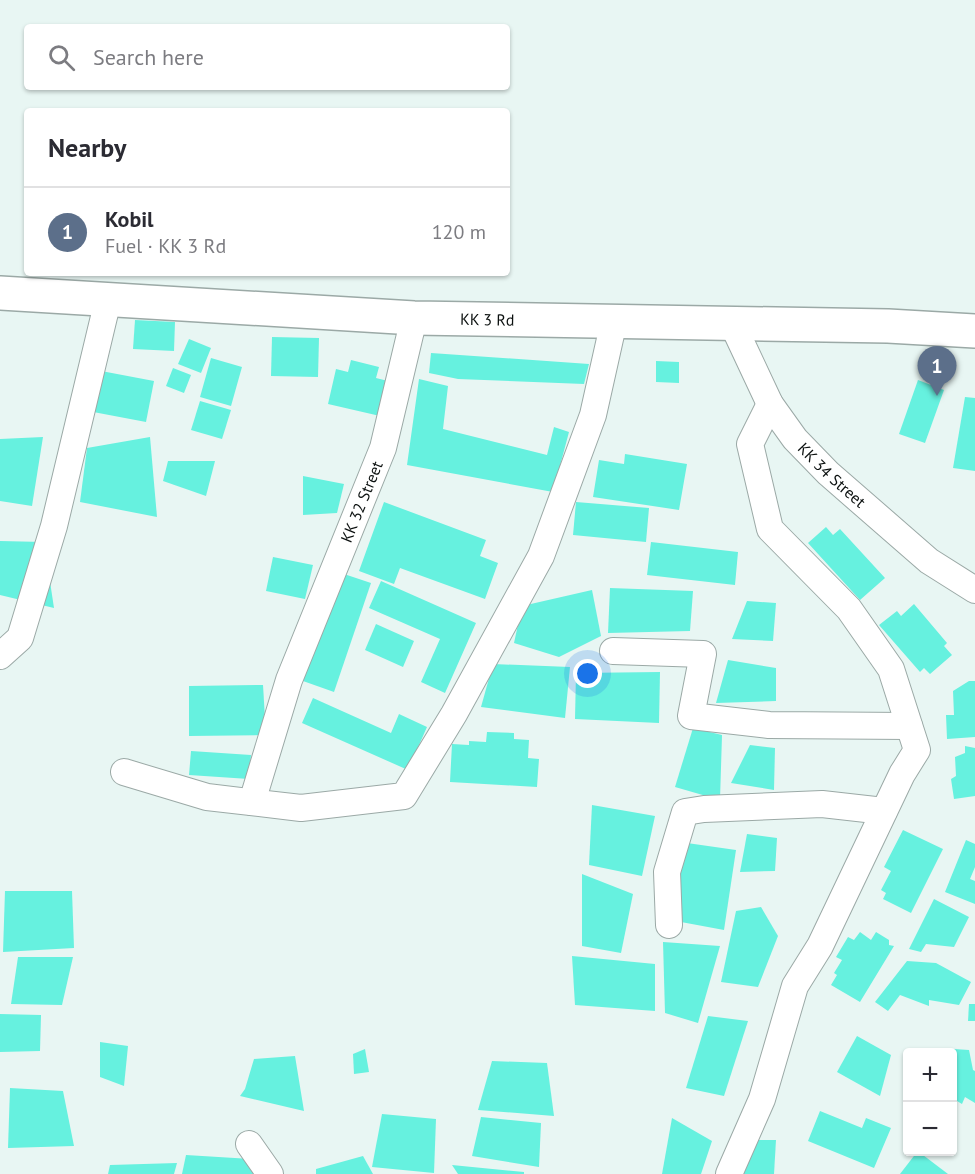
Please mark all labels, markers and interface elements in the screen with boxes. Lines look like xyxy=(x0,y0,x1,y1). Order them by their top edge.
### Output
search box xyxy=(24,24,510,90)
icon: search xyxy=(45,41,78,74)
text: Search here xyxy=(93,43,204,71)
text: Nearby xyxy=(48,131,126,164)
text: Kobil xyxy=(105,205,154,233)
text: 1 xyxy=(62,219,73,245)
text: 120 m xyxy=(432,219,486,245)
text: Fuel · KK 3 Rd xyxy=(105,233,226,259)
street label: KK 3 Rd xyxy=(460,309,515,330)
pin: 1 xyxy=(918,346,956,396)
street label: KK 34 Street xyxy=(794,438,871,512)
street label: KK 32 Street xyxy=(336,457,387,545)
your location xyxy=(573,659,602,688)
map controls xyxy=(903,1048,957,1156)
button: + xyxy=(903,1048,957,1102)
button: − xyxy=(903,1102,957,1156)

